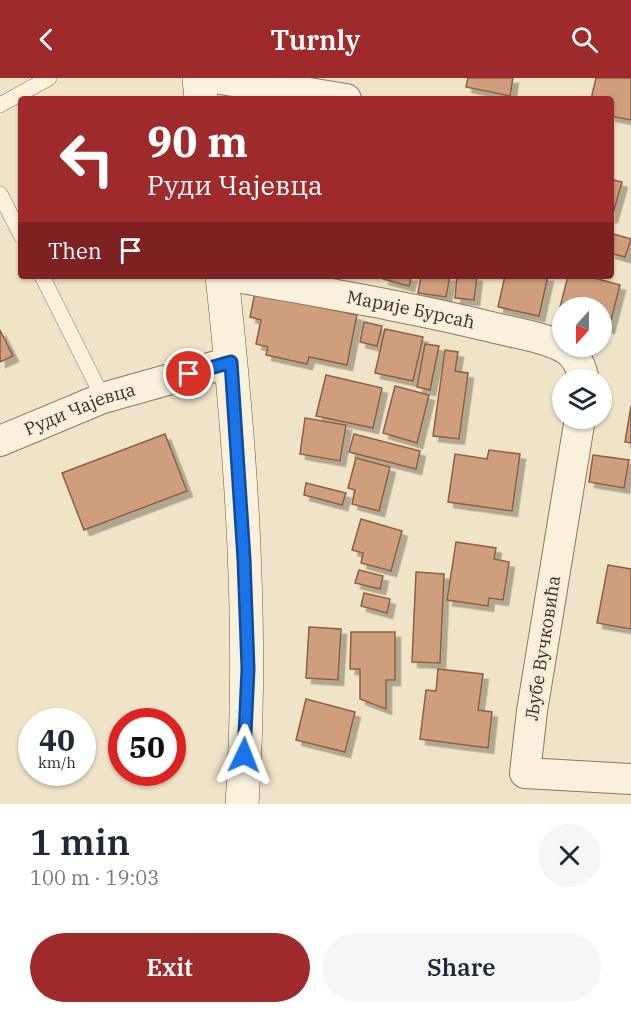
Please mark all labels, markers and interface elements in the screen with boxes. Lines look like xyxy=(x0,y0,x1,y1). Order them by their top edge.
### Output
text: Turnly xyxy=(271,22,360,57)
icon: back xyxy=(30,23,63,56)
icon: search xyxy=(568,23,601,56)
text: 90 m xyxy=(147,114,248,169)
icon: left xyxy=(48,120,126,198)
text: Руди Чајевца xyxy=(147,167,323,202)
icon: arrive xyxy=(114,234,147,267)
text: Then xyxy=(48,236,102,265)
street label: Марије Бурсаћ xyxy=(345,285,477,334)
north arrow xyxy=(552,297,612,357)
map controls xyxy=(552,297,612,429)
pin xyxy=(163,348,214,399)
icon: arrive xyxy=(172,357,205,390)
button: layers xyxy=(552,369,612,429)
street label: Руди Чајевца xyxy=(21,377,138,441)
street label: Љубе Вучковића xyxy=(520,574,565,722)
speed limit sign: 50 xyxy=(108,708,186,786)
text: 40 xyxy=(39,720,75,759)
position arrow xyxy=(212,723,276,787)
text: km/h xyxy=(38,753,76,772)
text: 1 min xyxy=(30,818,130,865)
button: close xyxy=(538,824,601,887)
text: 100 m · 19:03 xyxy=(30,864,159,891)
button: Exit xyxy=(30,933,310,1002)
button: Share xyxy=(322,933,601,1002)

